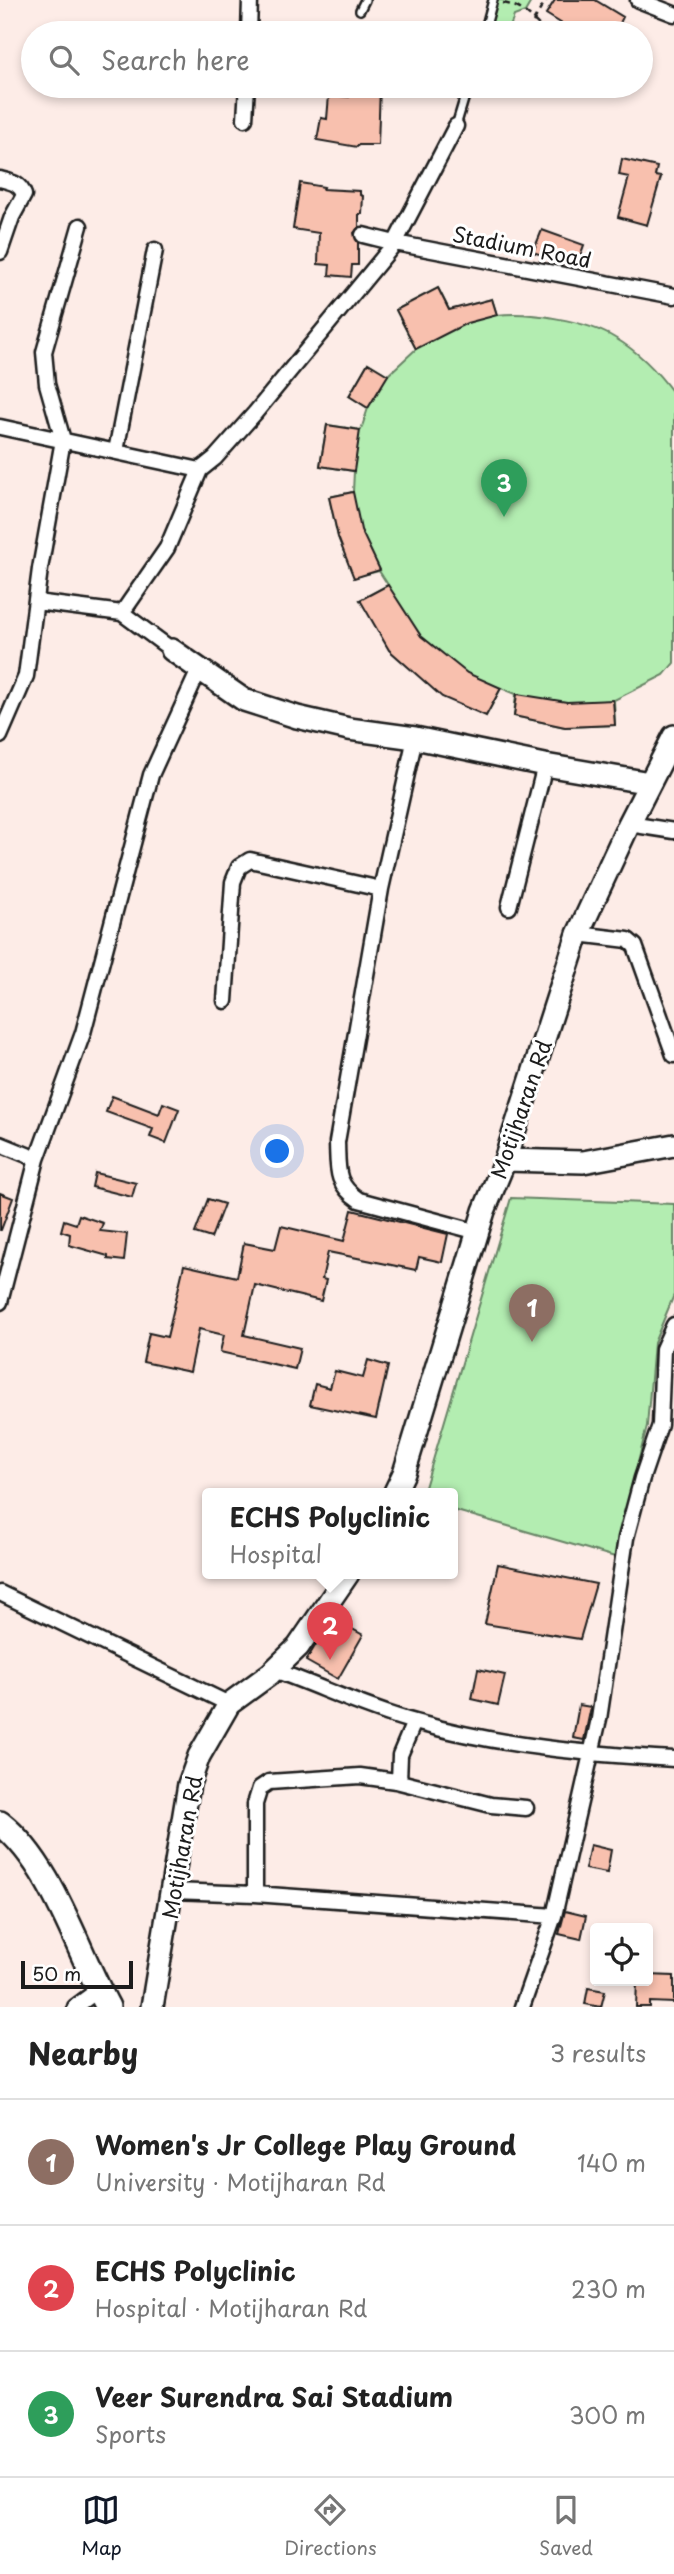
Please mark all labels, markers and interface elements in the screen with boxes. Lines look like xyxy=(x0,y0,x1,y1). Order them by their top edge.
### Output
search box xyxy=(21,21,653,98)
text: Search here xyxy=(101,40,250,79)
icon: search xyxy=(45,41,83,79)
street label: Stadium Road xyxy=(450,217,594,275)
pin: 3 xyxy=(481,459,527,517)
street label: Motijharan Rd xyxy=(481,1035,559,1183)
your location xyxy=(260,1134,294,1168)
pin: 1 xyxy=(509,1284,555,1342)
popup xyxy=(202,1488,458,1579)
text: ECHS Polyclinic xyxy=(230,1497,430,1536)
text: Hospital xyxy=(230,1536,322,1571)
pin: 2 xyxy=(307,1602,353,1660)
street label: Motijharan Rd xyxy=(153,1773,209,1921)
map controls xyxy=(590,1923,653,1986)
button: locate xyxy=(590,1923,653,1986)
scale bar xyxy=(21,1958,133,1990)
text: 50 m xyxy=(32,1959,81,1987)
text: Nearby xyxy=(28,2030,138,2075)
text: 3 results xyxy=(550,2035,646,2070)
text: Women's Jr College Play Ground xyxy=(95,2125,517,2164)
text: 1 xyxy=(46,2145,57,2180)
text: 140 m xyxy=(577,2145,646,2180)
text: University · Motijharan Rd xyxy=(95,2164,386,2199)
text: ECHS Polyclinic xyxy=(95,2251,296,2290)
text: 2 xyxy=(43,2271,59,2306)
text: 230 m xyxy=(571,2271,646,2306)
text: Hospital · Motijharan Rd xyxy=(95,2290,367,2325)
text: Veer Surendra Sai Stadium xyxy=(95,2377,453,2416)
text: 3 xyxy=(43,2397,59,2432)
text: 300 m xyxy=(569,2397,646,2432)
text: Sports xyxy=(95,2416,166,2451)
tab: Map xyxy=(81,2491,122,2561)
tab: Directions xyxy=(284,2491,377,2561)
tab: Saved xyxy=(539,2491,593,2561)

